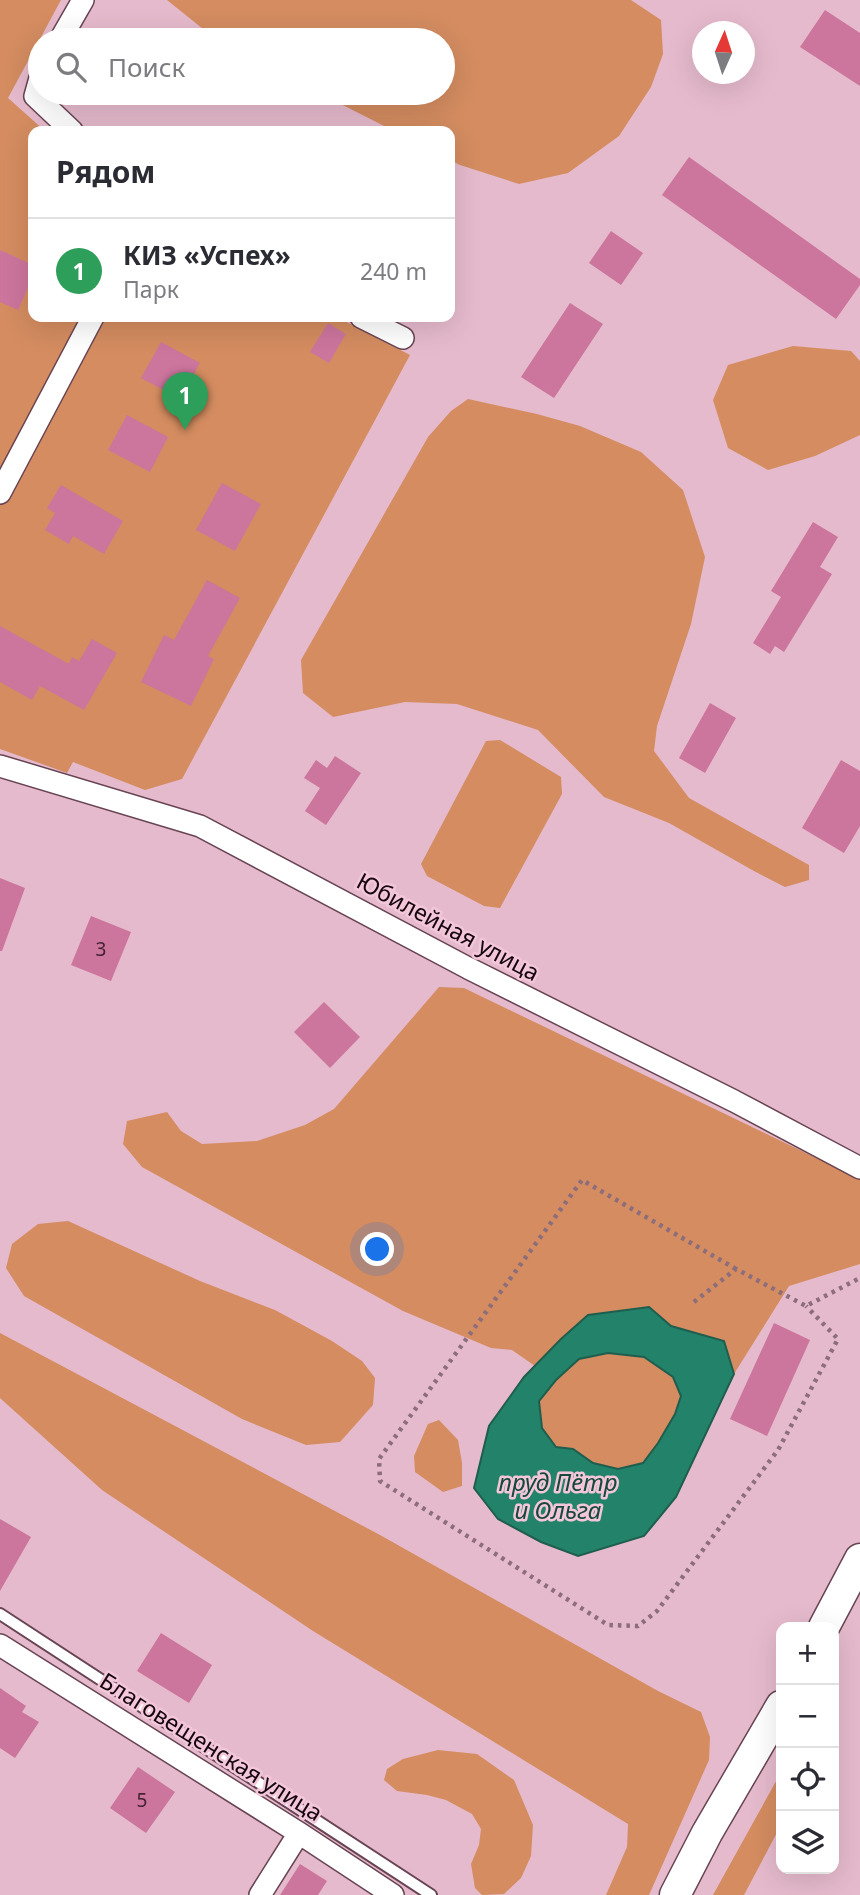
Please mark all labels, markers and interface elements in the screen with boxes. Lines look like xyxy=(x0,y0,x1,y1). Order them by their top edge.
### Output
north arrow xyxy=(692,21,755,84)
search box xyxy=(28,28,455,105)
icon: search xyxy=(52,48,90,86)
text: Поиск xyxy=(108,49,185,85)
text: Рядом xyxy=(56,151,155,192)
text: КИЗ «Успех» xyxy=(123,237,291,273)
text: 1 xyxy=(72,255,86,287)
text: 240 m xyxy=(360,255,427,287)
text: Парк xyxy=(123,273,179,305)
pin: 1 xyxy=(162,372,208,430)
street label: Юбилейная улица xyxy=(351,864,546,988)
house number: 3 xyxy=(96,936,106,962)
your location xyxy=(360,1232,394,1266)
water label: пруд Пётр и Ольга xyxy=(498,1465,618,1526)
map controls xyxy=(776,1622,839,1874)
button: + xyxy=(776,1622,839,1685)
street label: Благовещенская улица xyxy=(94,1664,329,1828)
button: − xyxy=(776,1685,839,1748)
button: locate xyxy=(776,1748,839,1811)
house number: 5 xyxy=(137,1787,147,1813)
button: layers xyxy=(776,1811,839,1874)

